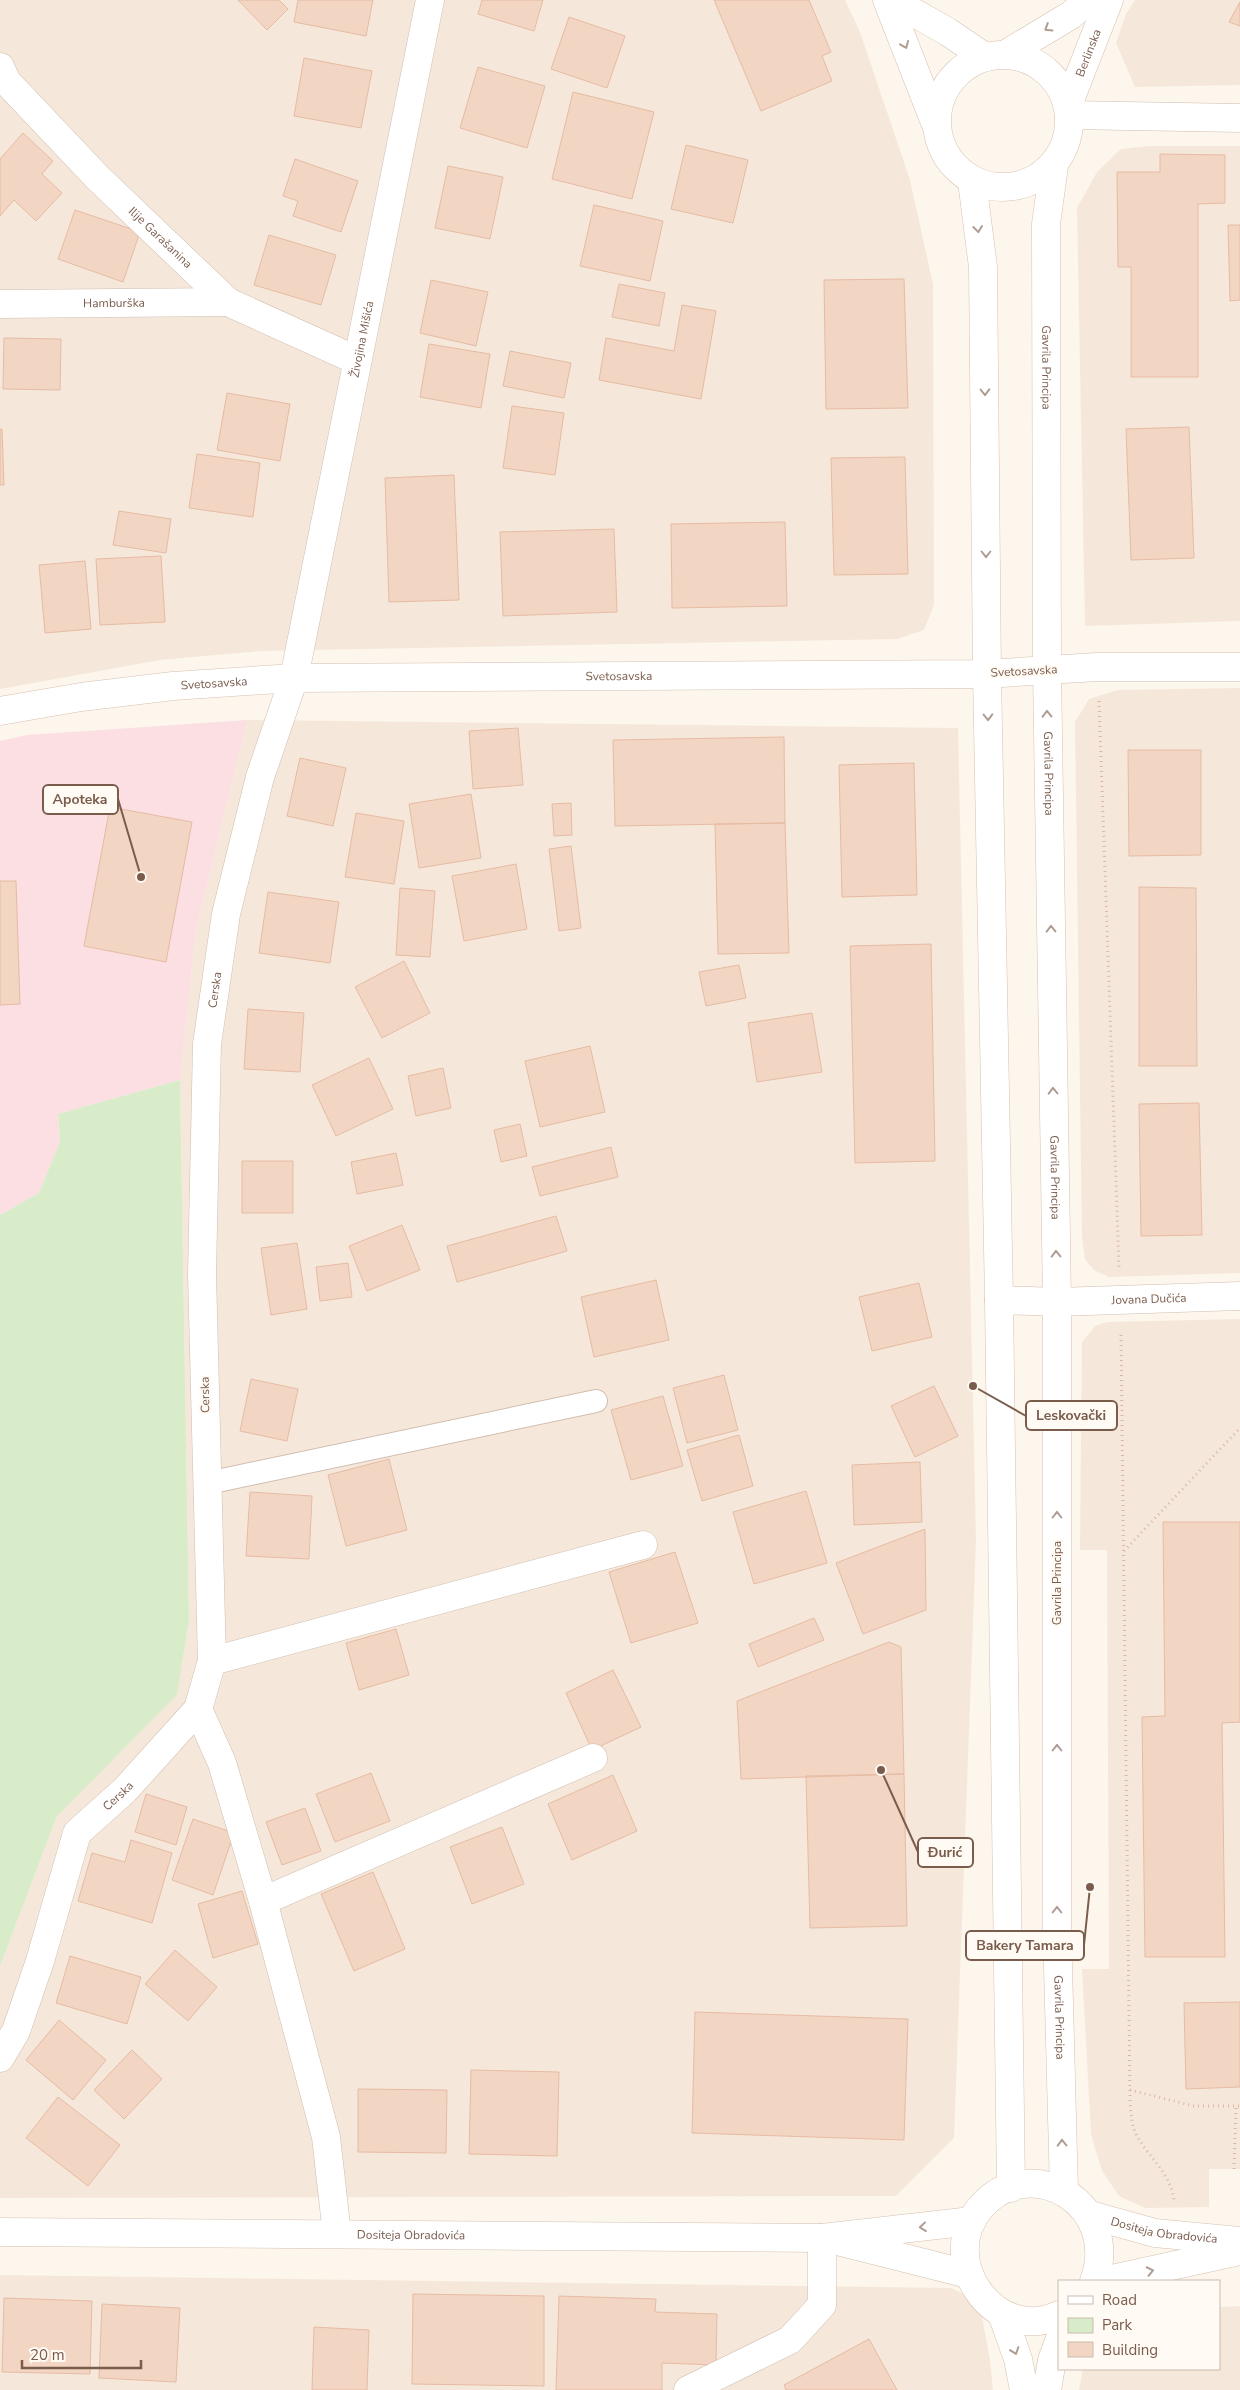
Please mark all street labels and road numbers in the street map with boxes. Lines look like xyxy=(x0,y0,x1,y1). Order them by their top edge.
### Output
street label: Berlinska xyxy=(1072,27,1105,79)
street label: Ilije Garašanina xyxy=(125,203,196,272)
street label: Hamburška xyxy=(83,295,145,311)
street label: Živojina Mišića xyxy=(346,299,377,379)
street label: Gavrila Principa xyxy=(1038,325,1054,410)
street label: Svetosavska xyxy=(990,661,1058,681)
street label: Svetosavska xyxy=(585,668,652,684)
street label: Svetosavska xyxy=(180,673,248,693)
street label: Gavrila Principa xyxy=(1040,731,1057,816)
street label: Cerska xyxy=(204,971,225,1009)
street label: Gavrila Principa xyxy=(1046,1135,1064,1220)
street label: Jovana Dučića xyxy=(1110,1290,1187,1308)
street label: Cerska xyxy=(197,1377,213,1413)
street label: Gavrila Principa xyxy=(1049,1541,1065,1625)
street label: Cerska xyxy=(99,1778,137,1814)
street label: Gavrila Principa xyxy=(1050,1975,1068,2060)
street label: Dositeja Obradovića xyxy=(1109,2213,1218,2247)
street label: Dositeja Obradovića xyxy=(357,2227,465,2243)

